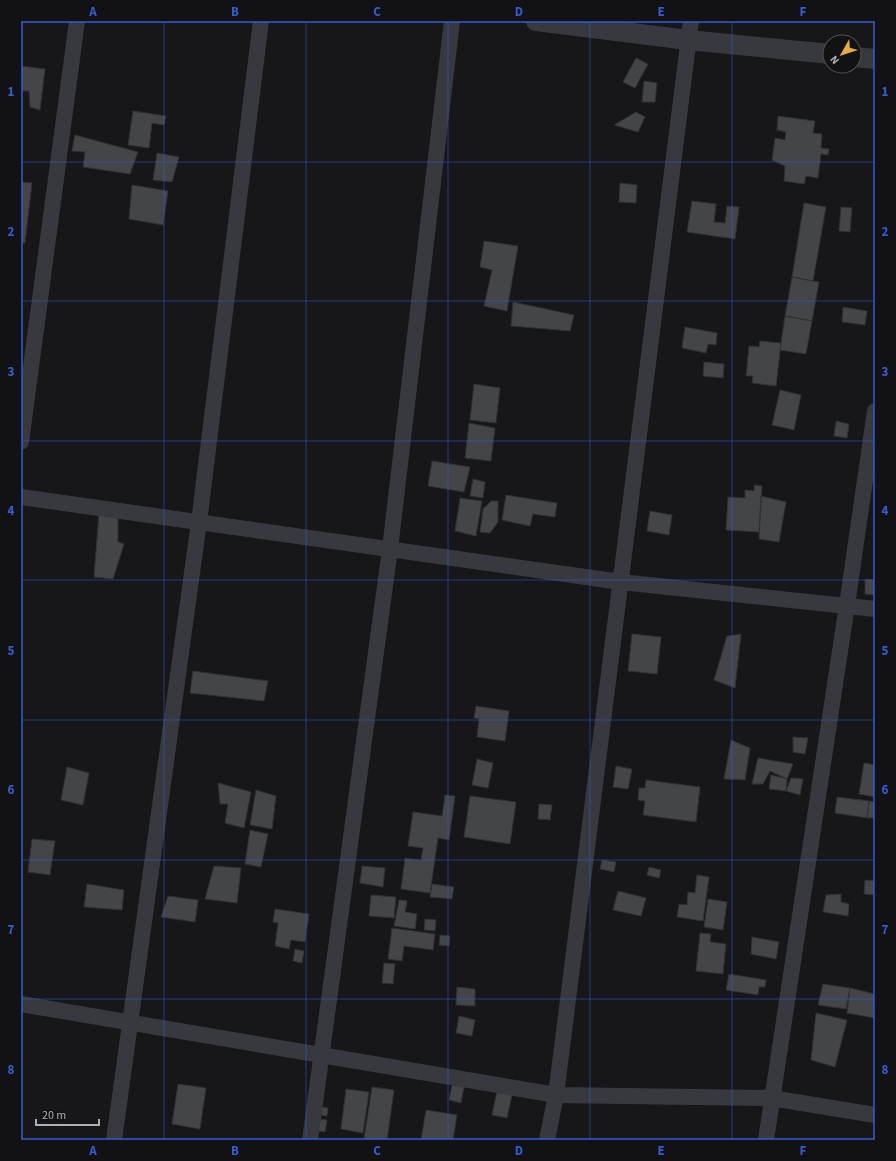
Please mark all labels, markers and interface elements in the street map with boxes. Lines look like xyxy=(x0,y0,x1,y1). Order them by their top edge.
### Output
text: A xyxy=(88,3,97,21)
text: B xyxy=(231,3,239,21)
text: C xyxy=(373,3,381,21)
text: D xyxy=(515,3,523,21)
text: E xyxy=(657,3,665,21)
text: F xyxy=(800,3,807,21)
north arrow xyxy=(822,34,862,74)
text: N xyxy=(826,52,843,68)
text: 1 xyxy=(8,83,15,101)
text: 1 xyxy=(882,83,889,101)
text: 2 xyxy=(8,223,15,241)
text: 2 xyxy=(882,223,889,241)
text: 3 xyxy=(8,363,15,381)
text: 3 xyxy=(882,363,889,381)
text: 4 xyxy=(8,502,15,520)
text: 4 xyxy=(882,502,889,520)
text: 5 xyxy=(8,642,15,660)
text: 5 xyxy=(882,642,889,660)
text: 6 xyxy=(8,781,15,799)
text: 6 xyxy=(882,781,889,799)
text: 7 xyxy=(8,921,15,939)
text: 7 xyxy=(882,921,889,939)
text: 8 xyxy=(8,1061,15,1079)
text: 8 xyxy=(882,1061,889,1079)
scale bar xyxy=(36,1101,99,1127)
text: 20 m xyxy=(42,1107,66,1124)
text: A xyxy=(88,1142,97,1160)
text: B xyxy=(231,1142,239,1160)
text: C xyxy=(373,1142,381,1160)
text: D xyxy=(515,1142,523,1160)
text: E xyxy=(657,1142,665,1160)
text: F xyxy=(800,1142,807,1160)

